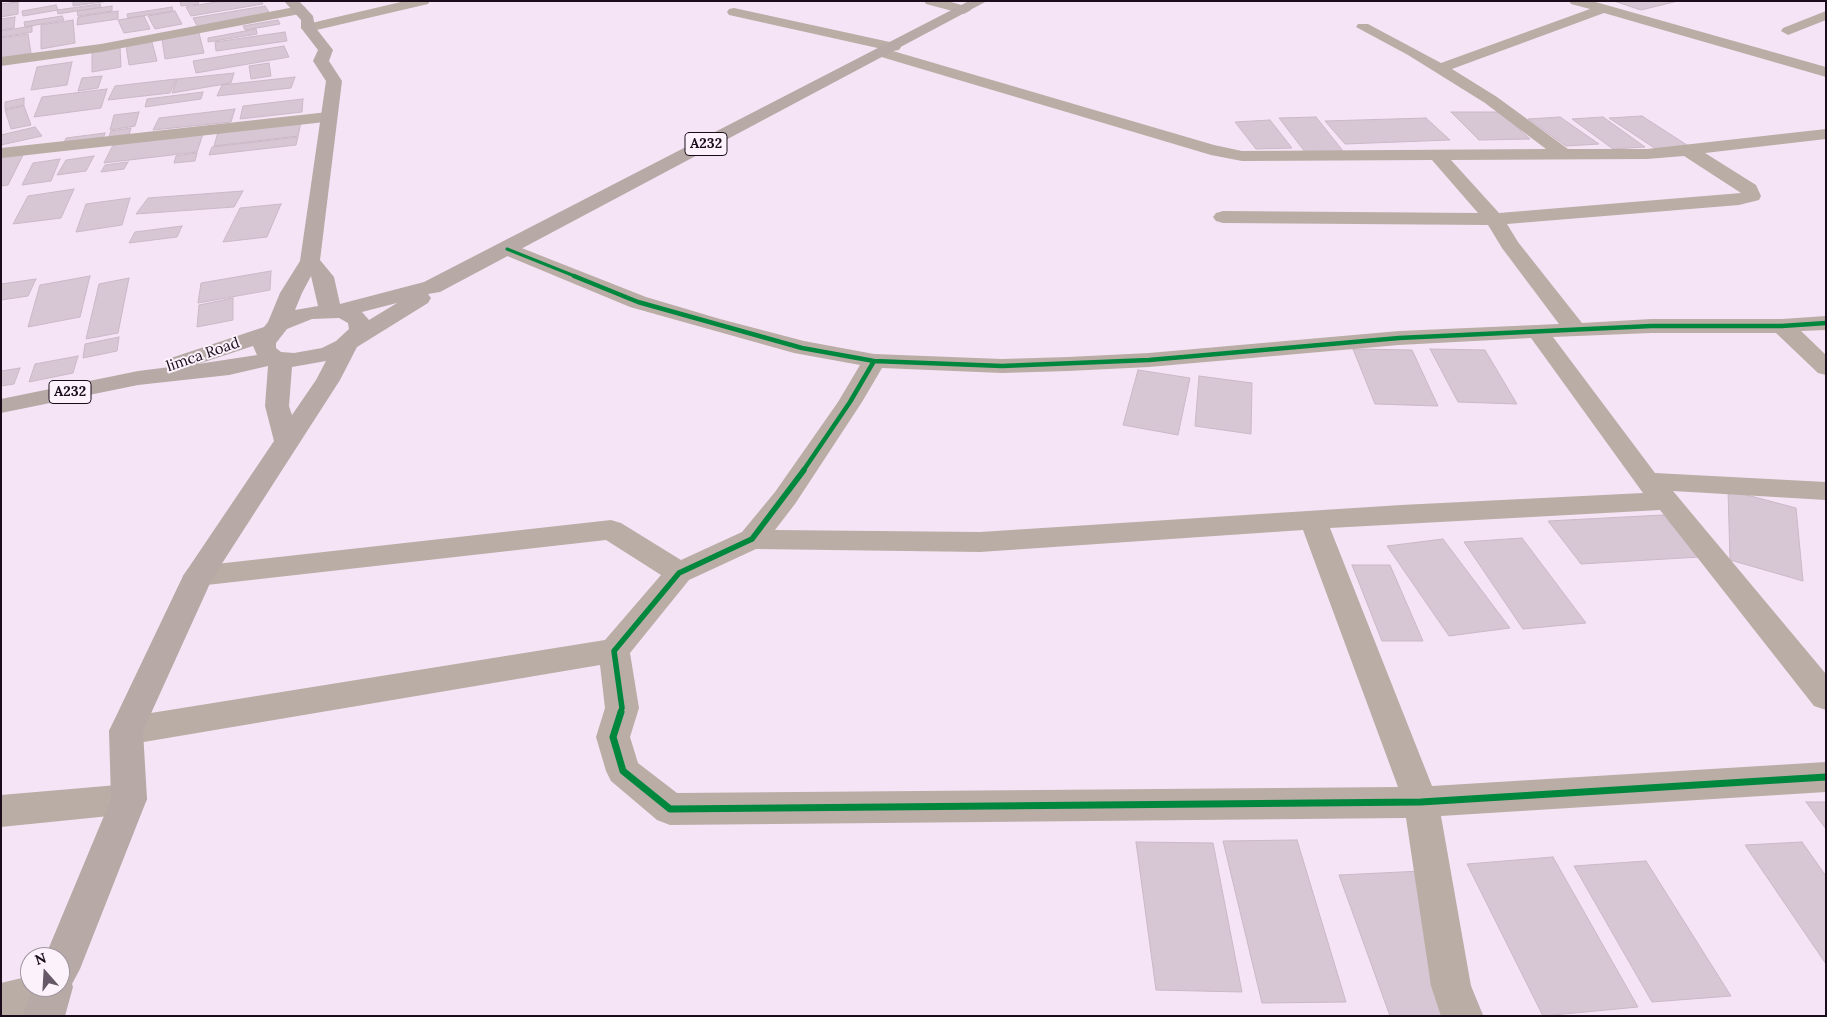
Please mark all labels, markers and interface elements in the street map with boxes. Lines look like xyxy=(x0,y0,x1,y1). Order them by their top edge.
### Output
road number: A232 xyxy=(685,132,727,156)
street label: limca Road xyxy=(164,334,242,376)
road number: A232 xyxy=(49,381,91,404)
north arrow xyxy=(20,947,70,997)
text: N xyxy=(32,948,48,969)

